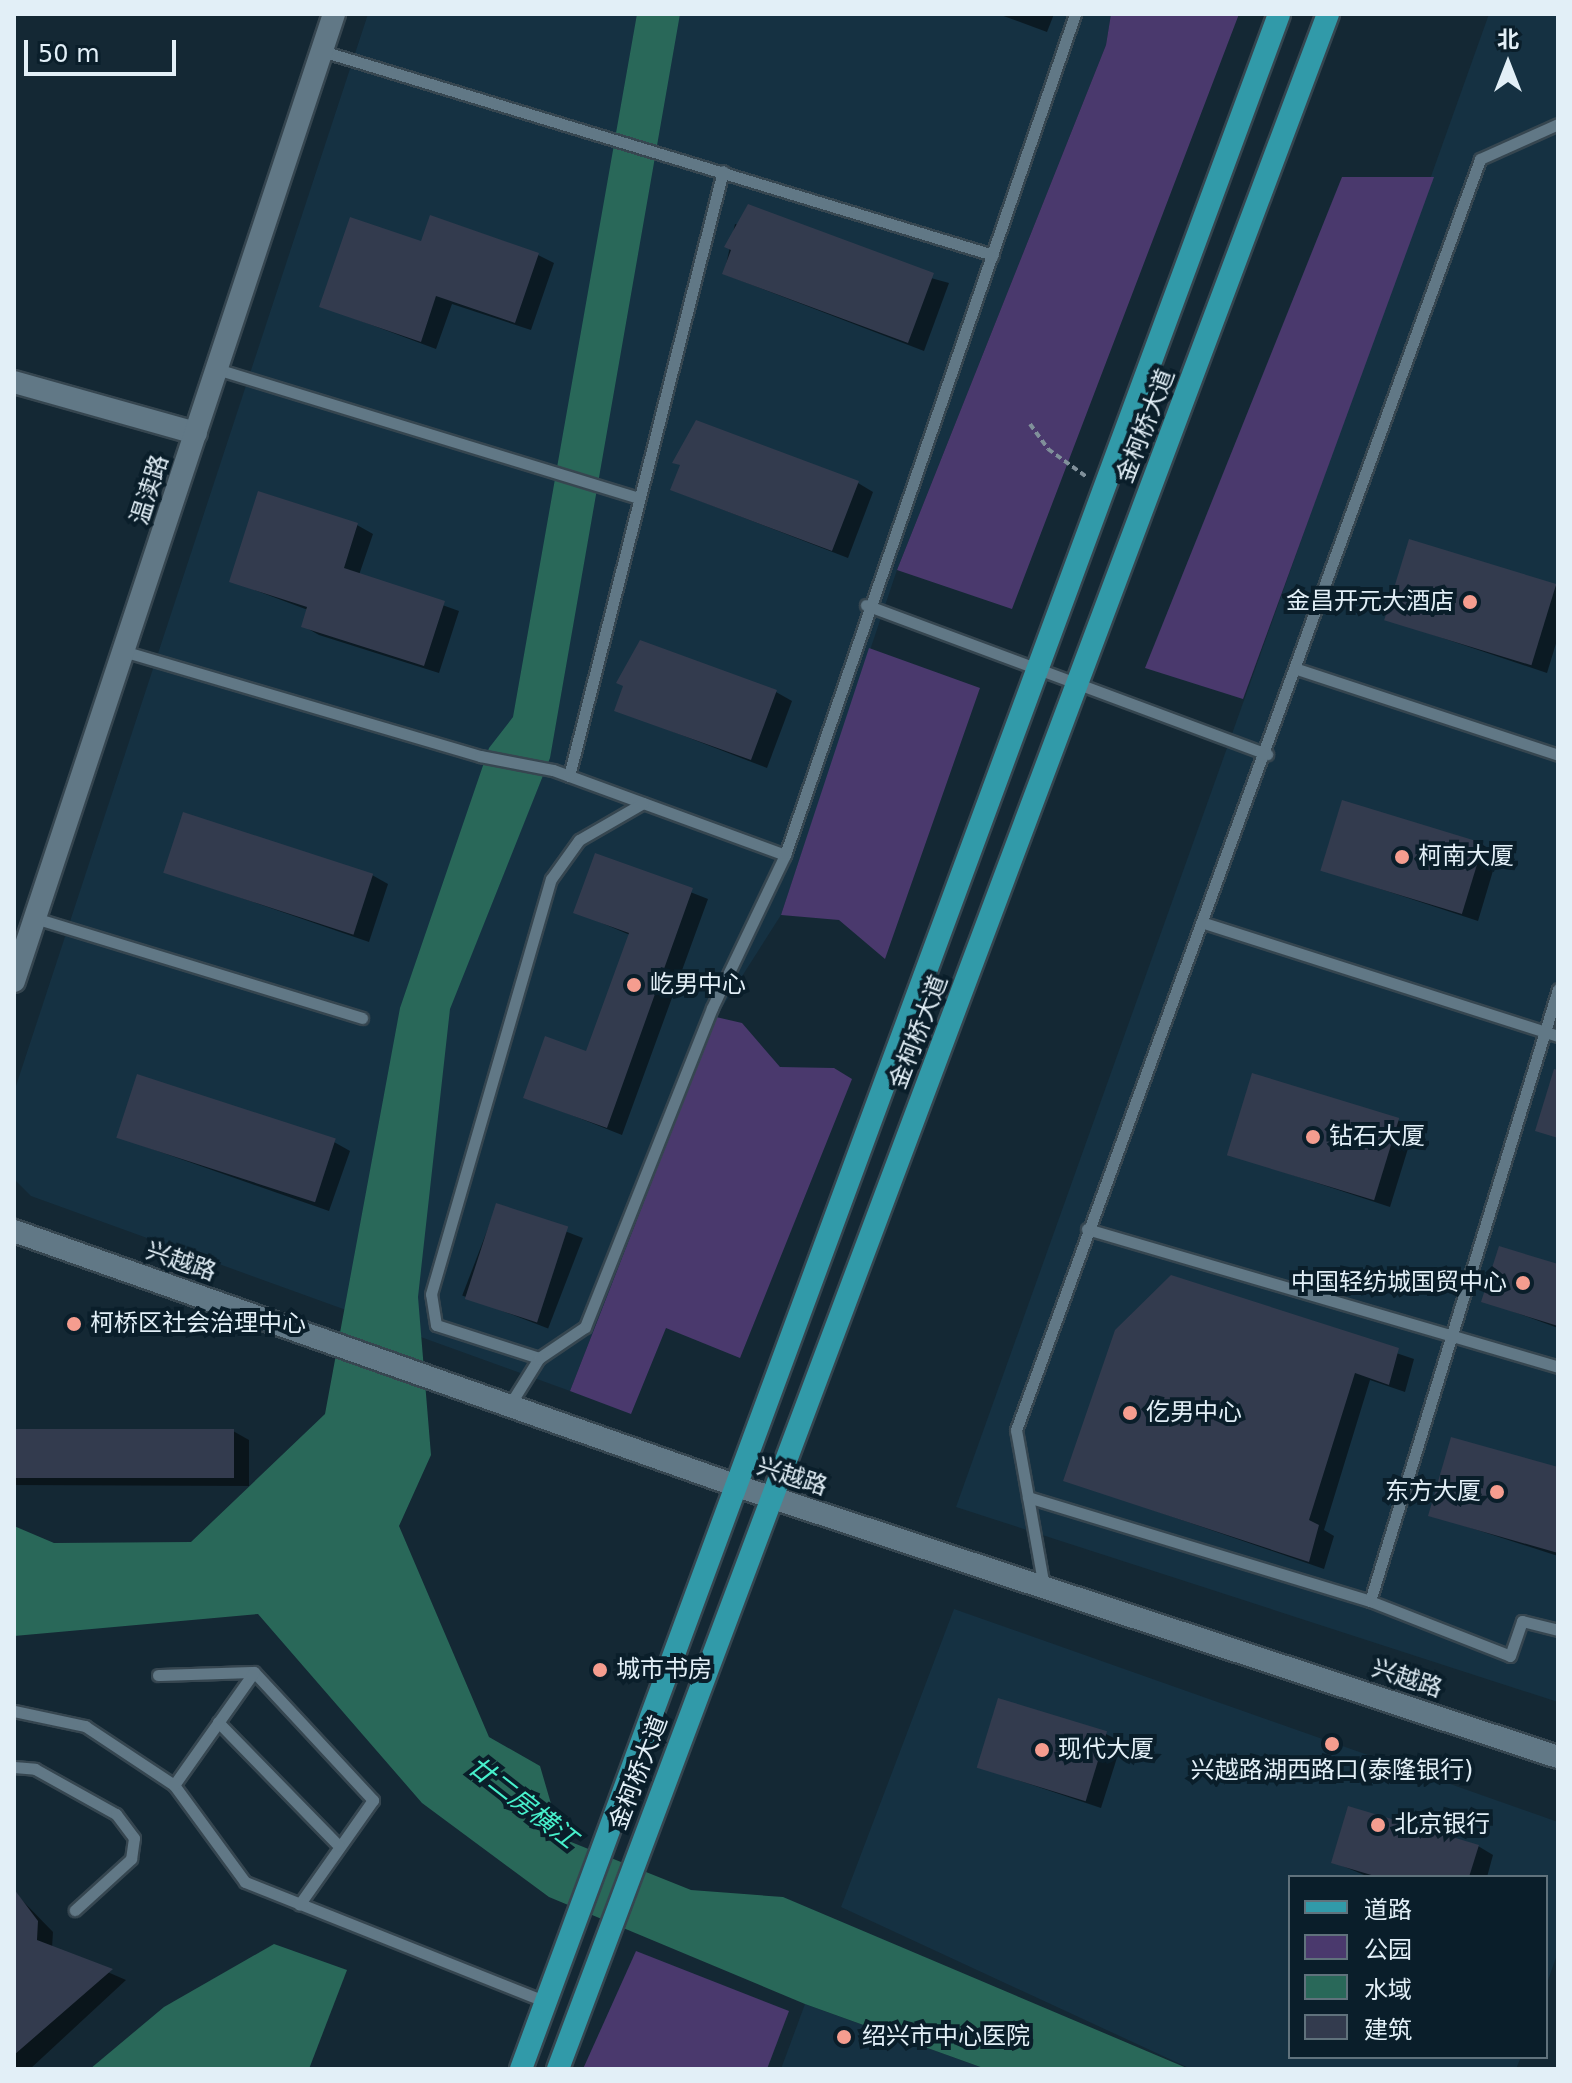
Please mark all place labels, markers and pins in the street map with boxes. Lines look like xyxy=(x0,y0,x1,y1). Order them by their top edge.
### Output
place label: 金昌开元大酒店 xyxy=(1286,588,1454,616)
marker: 金昌开元大酒店 xyxy=(1461,593,1479,611)
place label: 柯南大厦 xyxy=(1418,843,1514,871)
marker: 柯南大厦 xyxy=(1393,848,1411,866)
place label: 屹男中心 xyxy=(650,971,746,999)
marker: 屹男中心 xyxy=(625,976,643,994)
place label: 钻石大厦 xyxy=(1329,1123,1425,1151)
marker: 钻石大厦 xyxy=(1304,1128,1322,1146)
place label: 中国轻纺城国贸中心 xyxy=(1291,1269,1507,1297)
marker: 中国轻纺城国贸中心 xyxy=(1514,1274,1532,1292)
place label: 柯桥区社会治理中心 xyxy=(90,1310,306,1338)
marker: 柯桥区社会治理中心 xyxy=(65,1315,83,1333)
place label: 仡男中心 xyxy=(1146,1399,1242,1427)
marker: 仡男中心 xyxy=(1121,1404,1139,1422)
place label: 东方大厦 xyxy=(1385,1478,1481,1506)
marker: 东方大厦 xyxy=(1488,1483,1506,1501)
place label: 城市书房 xyxy=(616,1656,712,1684)
marker: 城市书房 xyxy=(591,1661,609,1679)
marker: 兴越路湖西路口(泰隆银行) xyxy=(1323,1735,1341,1753)
place label: 现代大厦 xyxy=(1058,1736,1154,1764)
marker: 现代大厦 xyxy=(1033,1741,1051,1759)
place label: 兴越路湖西路口(泰隆银行) xyxy=(1191,1757,1473,1785)
place label: 北京银行 xyxy=(1394,1811,1490,1839)
marker: 北京银行 xyxy=(1369,1816,1387,1834)
place label: 绍兴市中心医院 xyxy=(862,2023,1030,2051)
marker: 绍兴市中心医院 xyxy=(833,2026,855,2048)

